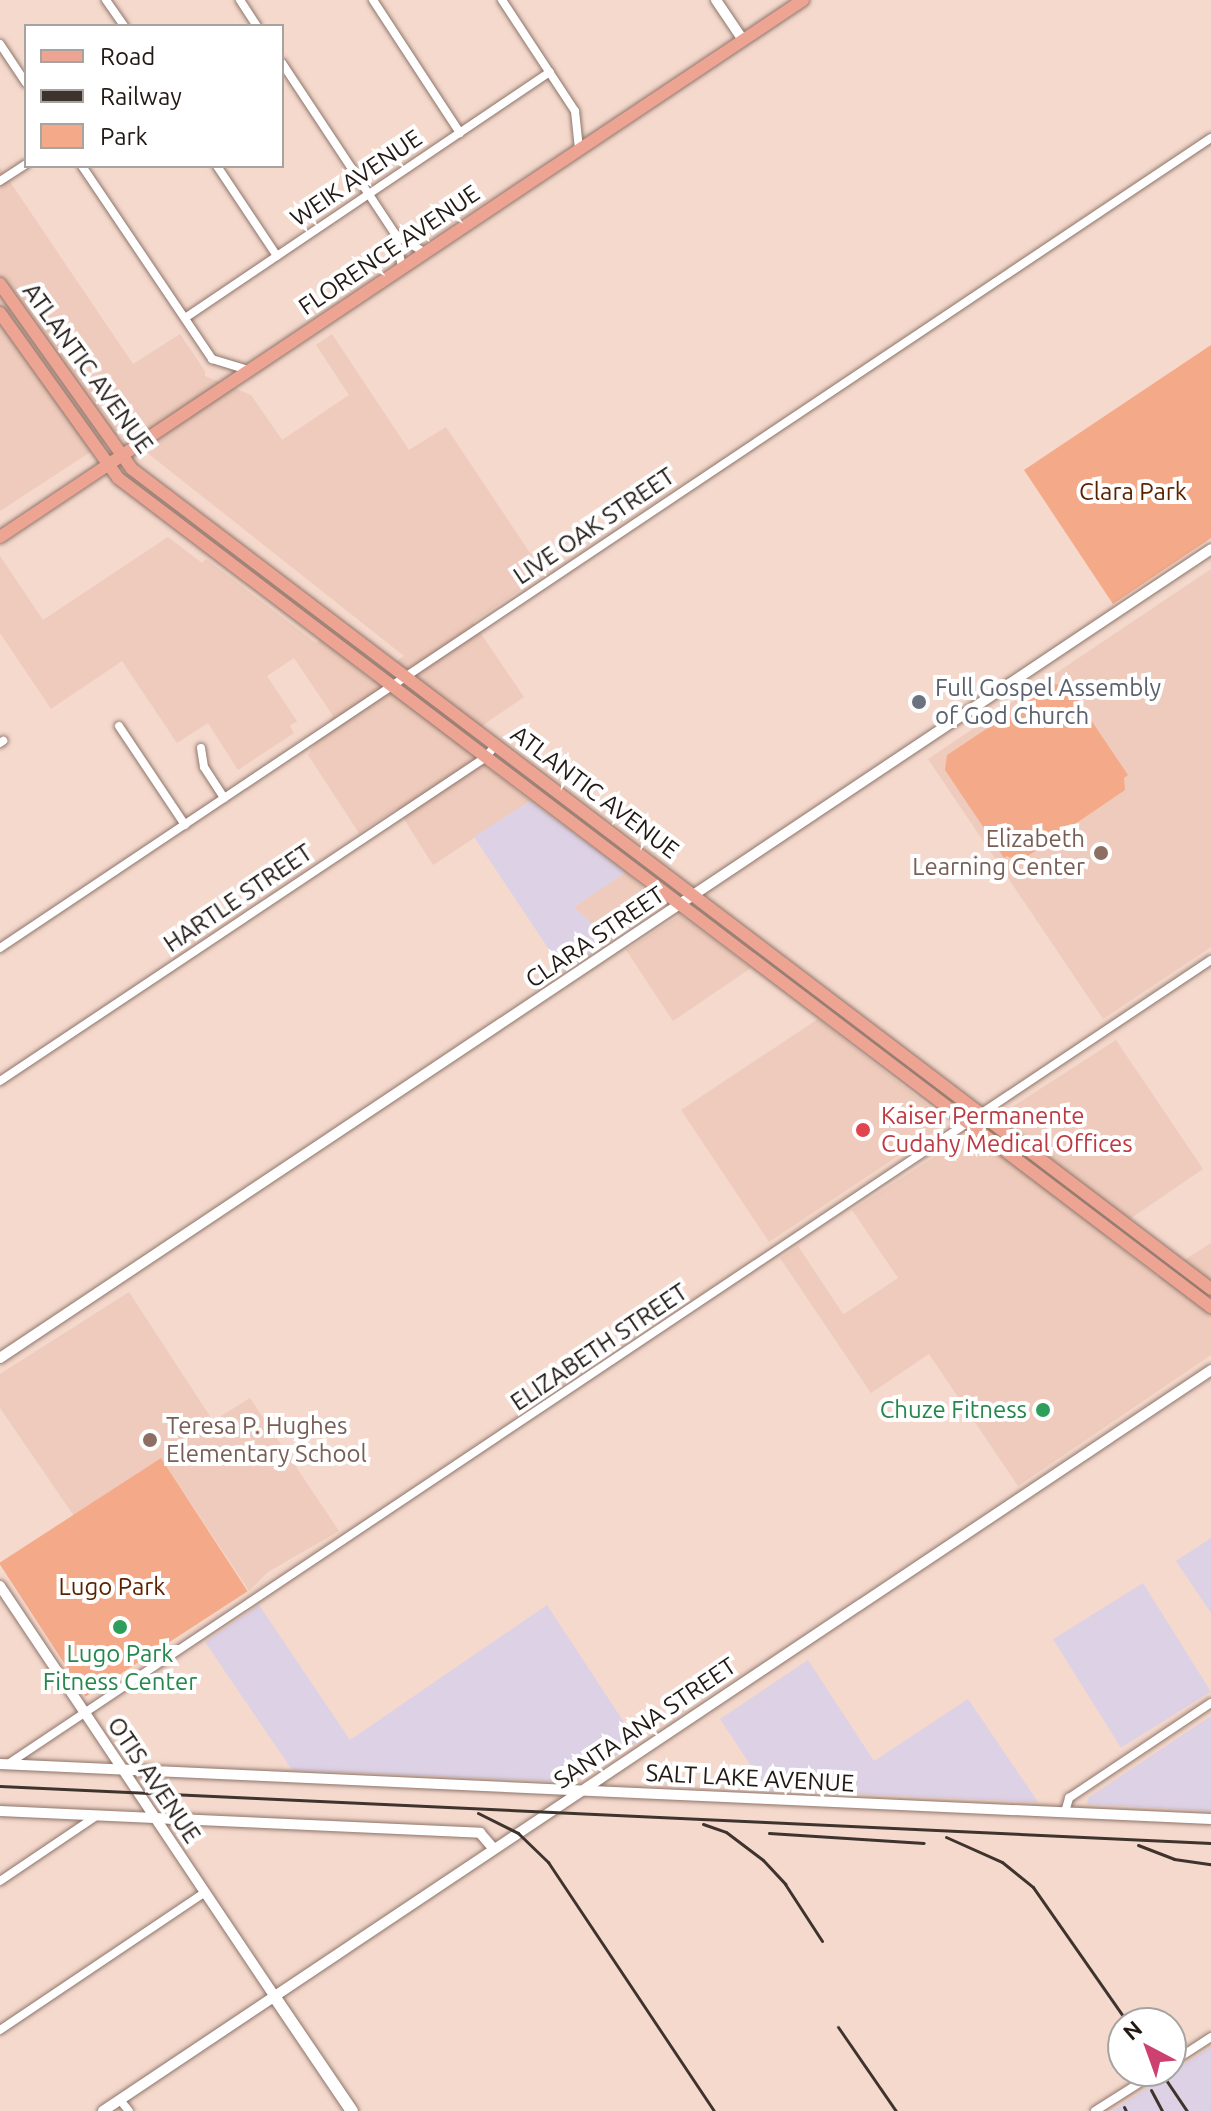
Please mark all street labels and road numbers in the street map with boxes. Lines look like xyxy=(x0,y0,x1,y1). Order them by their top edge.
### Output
street label: WEIK AVENUE xyxy=(285,124,427,232)
street label: FLORENCE AVENUE xyxy=(293,179,485,321)
street label: ATLANTIC AVENUE xyxy=(17,277,159,459)
street label: LIVE OAK STREET xyxy=(508,462,680,590)
street label: ATLANTIC AVENUE xyxy=(505,719,685,865)
street label: HARTLE STREET xyxy=(158,838,318,958)
street label: CLARA STREET xyxy=(520,880,670,994)
street label: ELIZABETH STREET xyxy=(505,1277,693,1417)
street label: SANTA ANA STREET xyxy=(548,1651,742,1795)
street label: OTIS AVENUE xyxy=(101,1712,207,1848)
street label: SALT LAKE AVENUE xyxy=(645,1758,855,1798)

